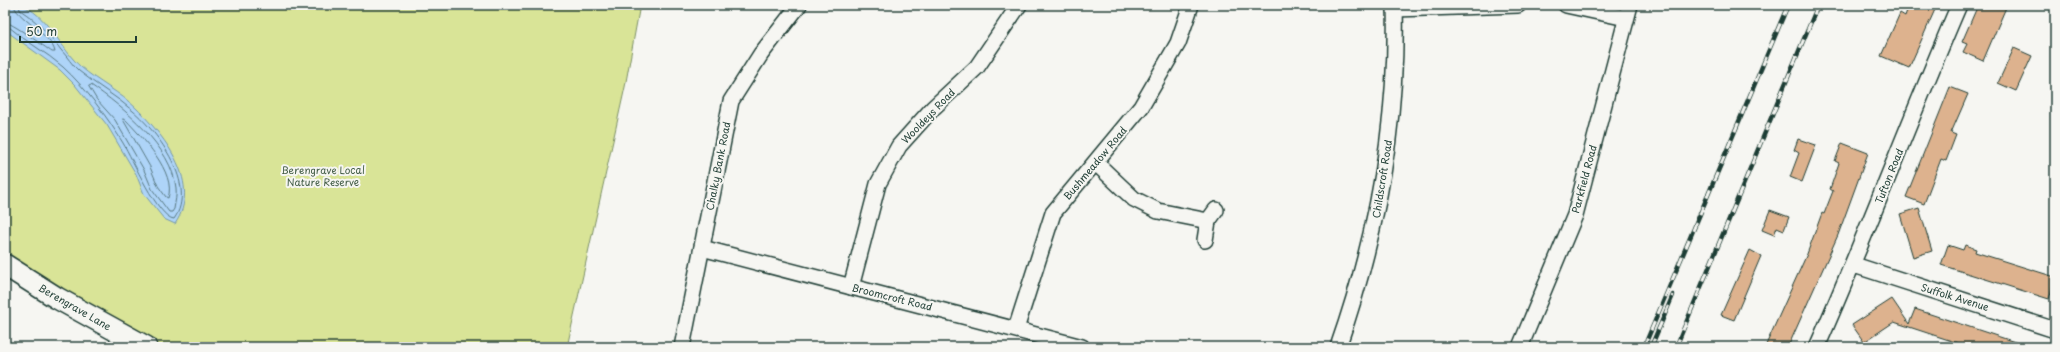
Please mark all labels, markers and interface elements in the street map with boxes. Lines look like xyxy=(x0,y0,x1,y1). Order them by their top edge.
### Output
scale bar xyxy=(20,18,136,44)
text: 50 m xyxy=(26,22,57,40)
street label: Wooldeys Road xyxy=(897,85,959,147)
street label: Chalky Bank Road xyxy=(702,120,734,212)
street label: Bushmeadow Road xyxy=(1059,123,1130,203)
street label: Childscroft Road xyxy=(1368,138,1395,219)
street label: Parkfield Road xyxy=(1567,143,1600,215)
street label: Tufton Road xyxy=(1871,146,1906,206)
park label: Berengrave Local Nature Reserve xyxy=(281,162,365,189)
street label: Broomcroft Road xyxy=(850,279,934,314)
street label: Suffolk Avenue xyxy=(1919,279,1991,314)
street label: Berengrave Lane xyxy=(36,280,115,334)

